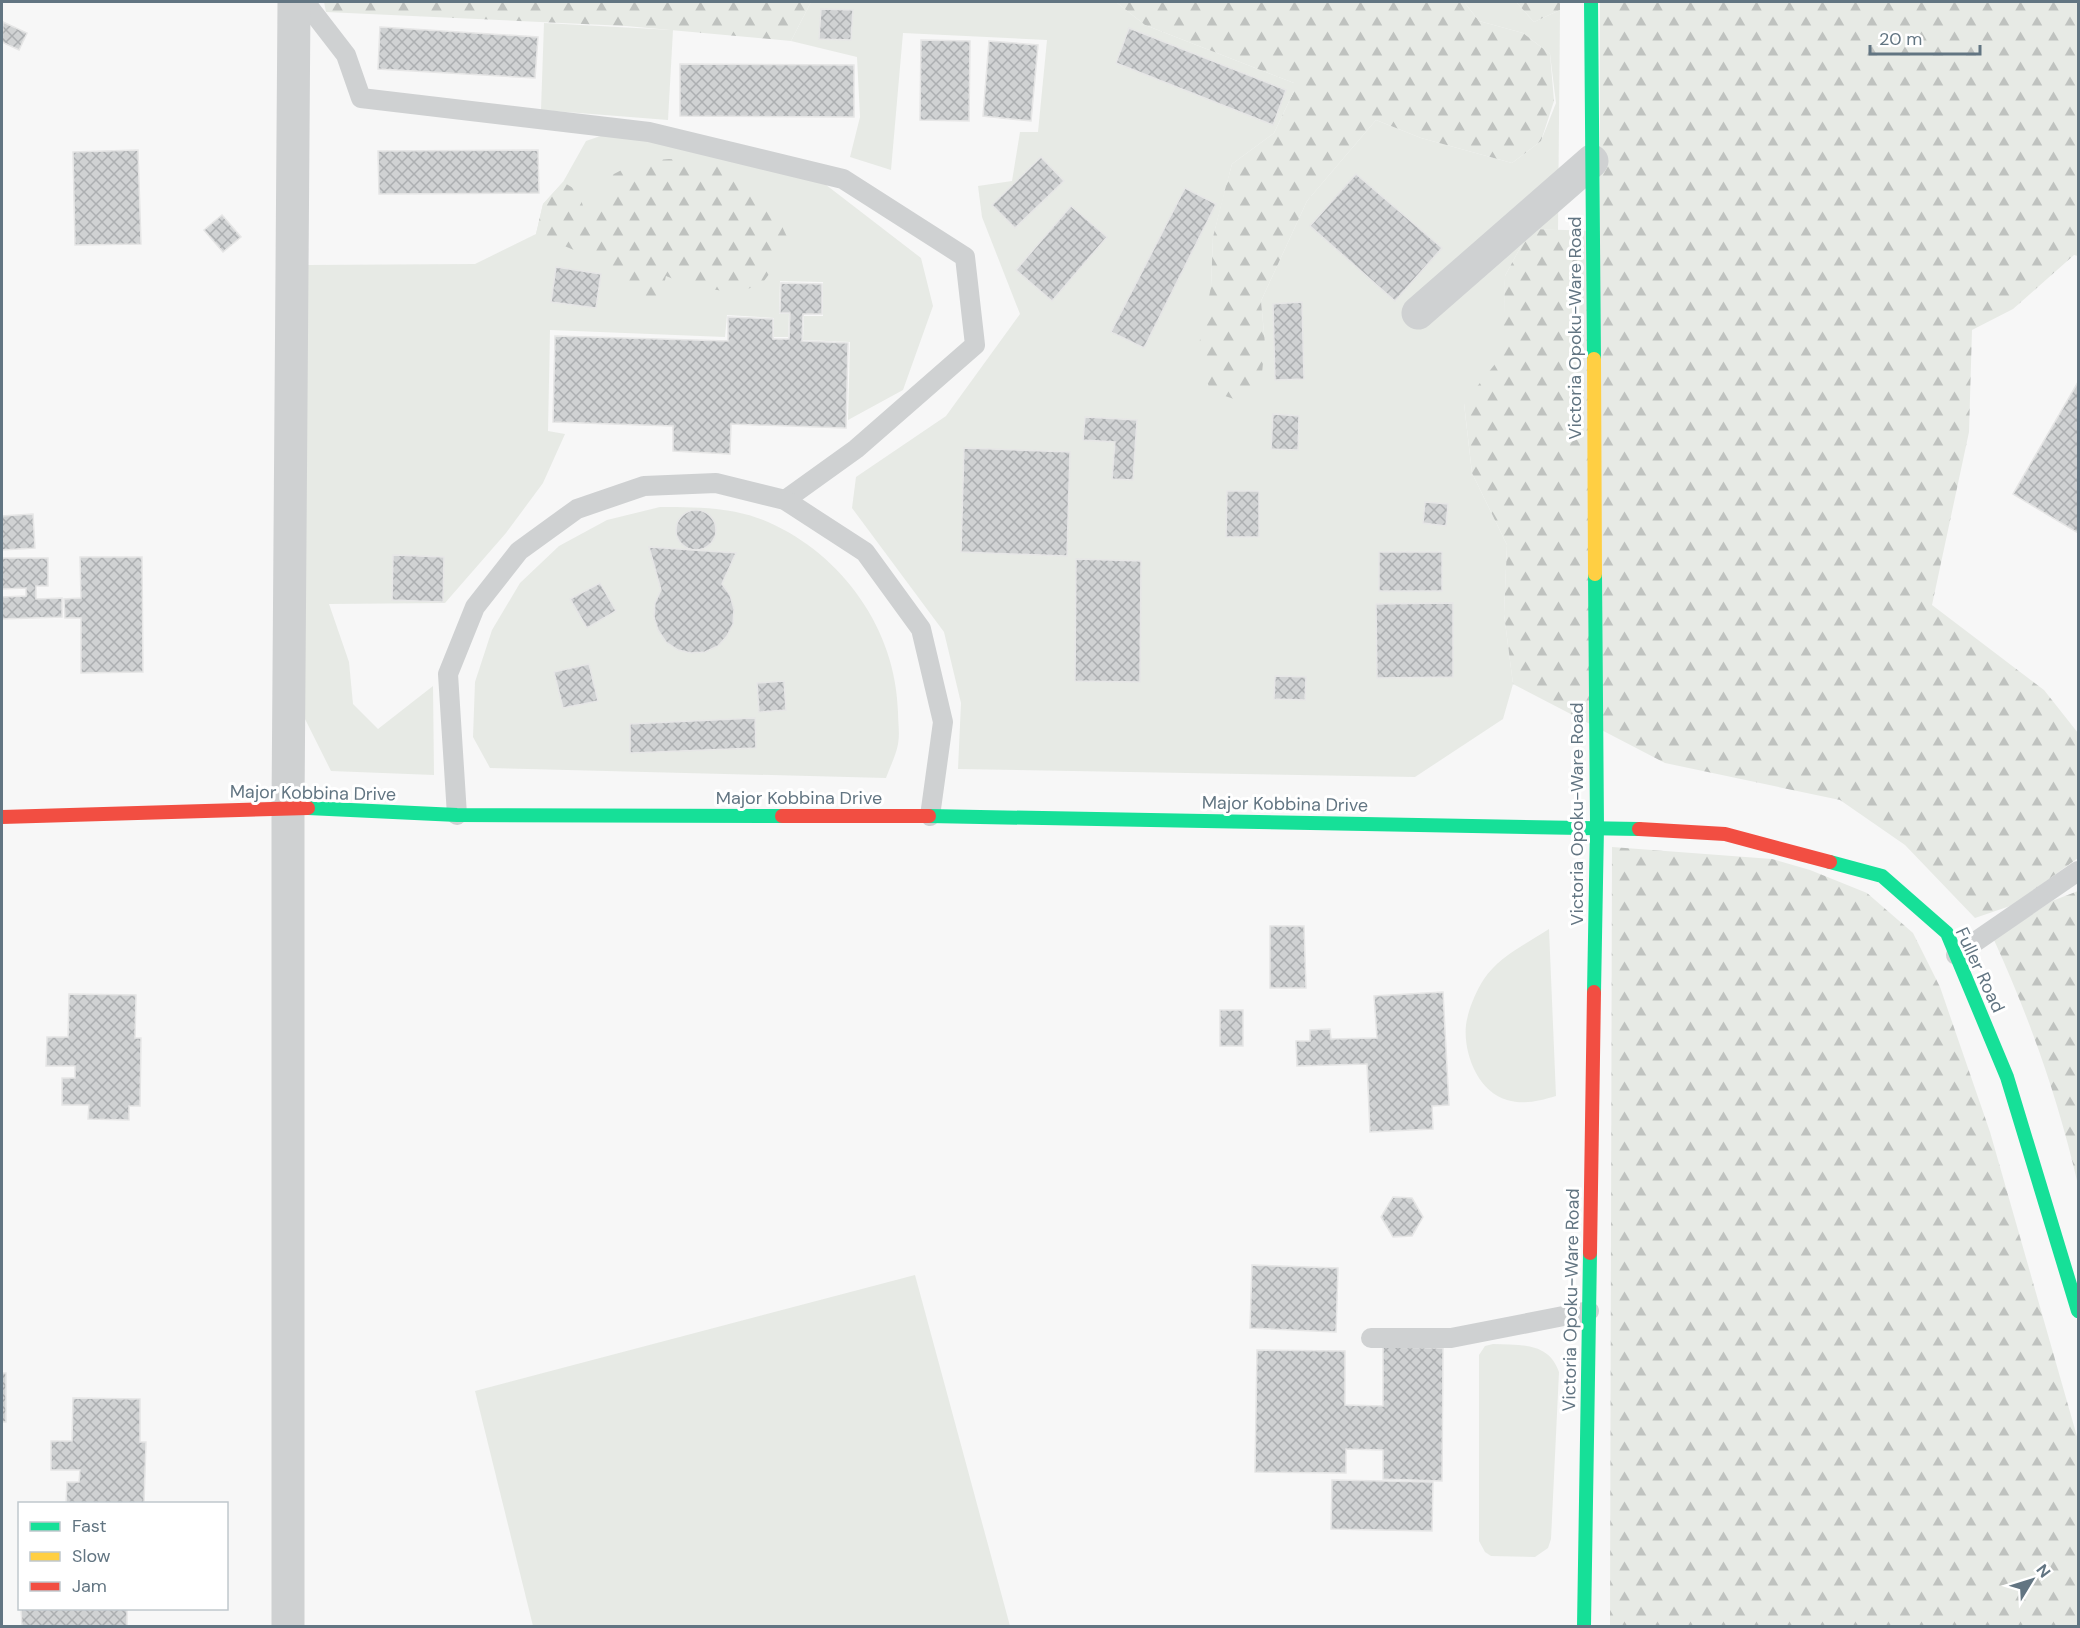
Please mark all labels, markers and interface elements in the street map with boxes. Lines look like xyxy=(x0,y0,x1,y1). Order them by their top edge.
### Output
scale bar xyxy=(1870,18,1980,56)
text: 20 m xyxy=(1879,27,1922,51)
street label: Victoria Opoku-Ware Road xyxy=(1563,216,1587,440)
street label: Victoria Opoku-Ware Road xyxy=(1565,702,1589,926)
street label: Major Kobbina Drive xyxy=(230,780,396,806)
street label: Major Kobbina Drive xyxy=(716,786,882,810)
street label: Major Kobbina Drive xyxy=(1202,791,1368,817)
street label: Fuller Road xyxy=(1950,923,2010,1017)
street label: Victoria Opoku-Ware Road xyxy=(1557,1188,1585,1412)
legend xyxy=(18,1502,228,1610)
text: Fast xyxy=(72,1514,107,1538)
text: Slow xyxy=(72,1544,111,1568)
north arrow xyxy=(2002,1550,2062,1610)
text: N xyxy=(2032,1560,2055,1582)
text: Jam xyxy=(72,1574,107,1598)

